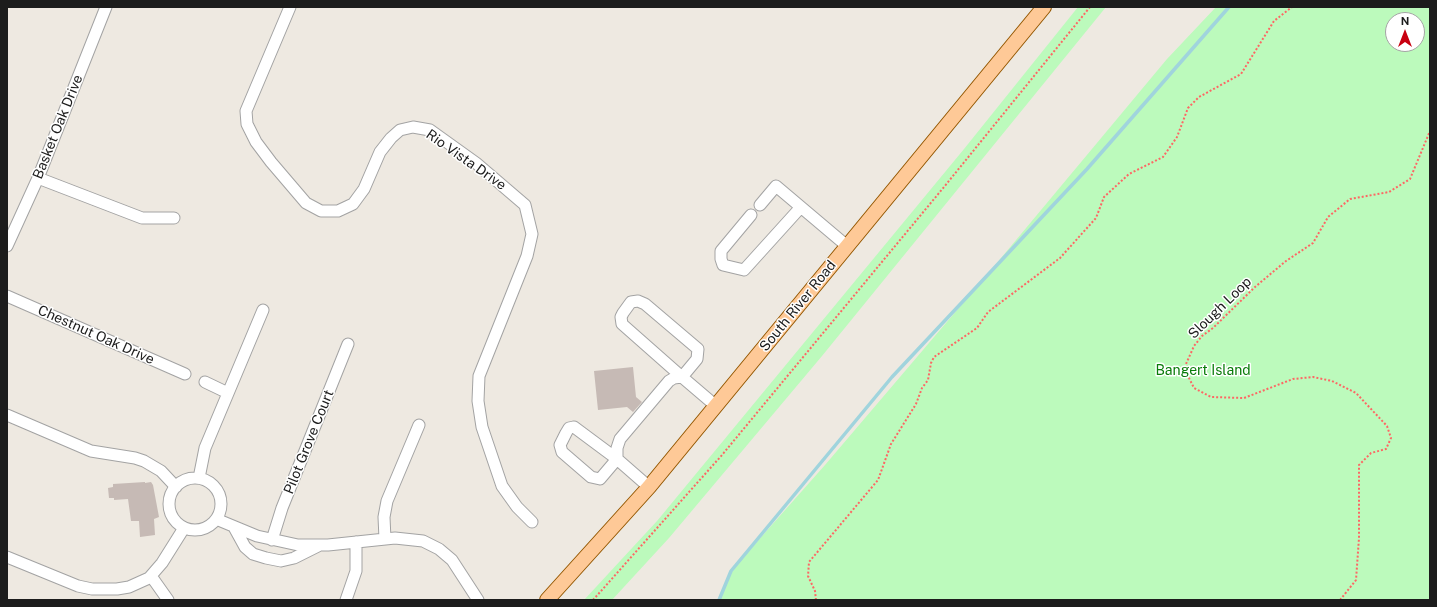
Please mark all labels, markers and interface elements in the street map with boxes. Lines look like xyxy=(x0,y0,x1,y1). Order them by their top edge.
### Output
north arrow xyxy=(1385,12,1425,52)
text: N xyxy=(1401,15,1409,27)
street label: Basket Oak Drive xyxy=(29,73,87,181)
street label: Rio Vista Drive xyxy=(423,126,509,194)
street label: South River Road xyxy=(756,257,840,355)
street label: Slough Loop xyxy=(1185,274,1255,342)
street label: Chestnut Oak Drive xyxy=(35,302,157,368)
park label: Bangert Island xyxy=(1155,363,1251,379)
street label: Pilot Grove Court xyxy=(280,387,338,497)

